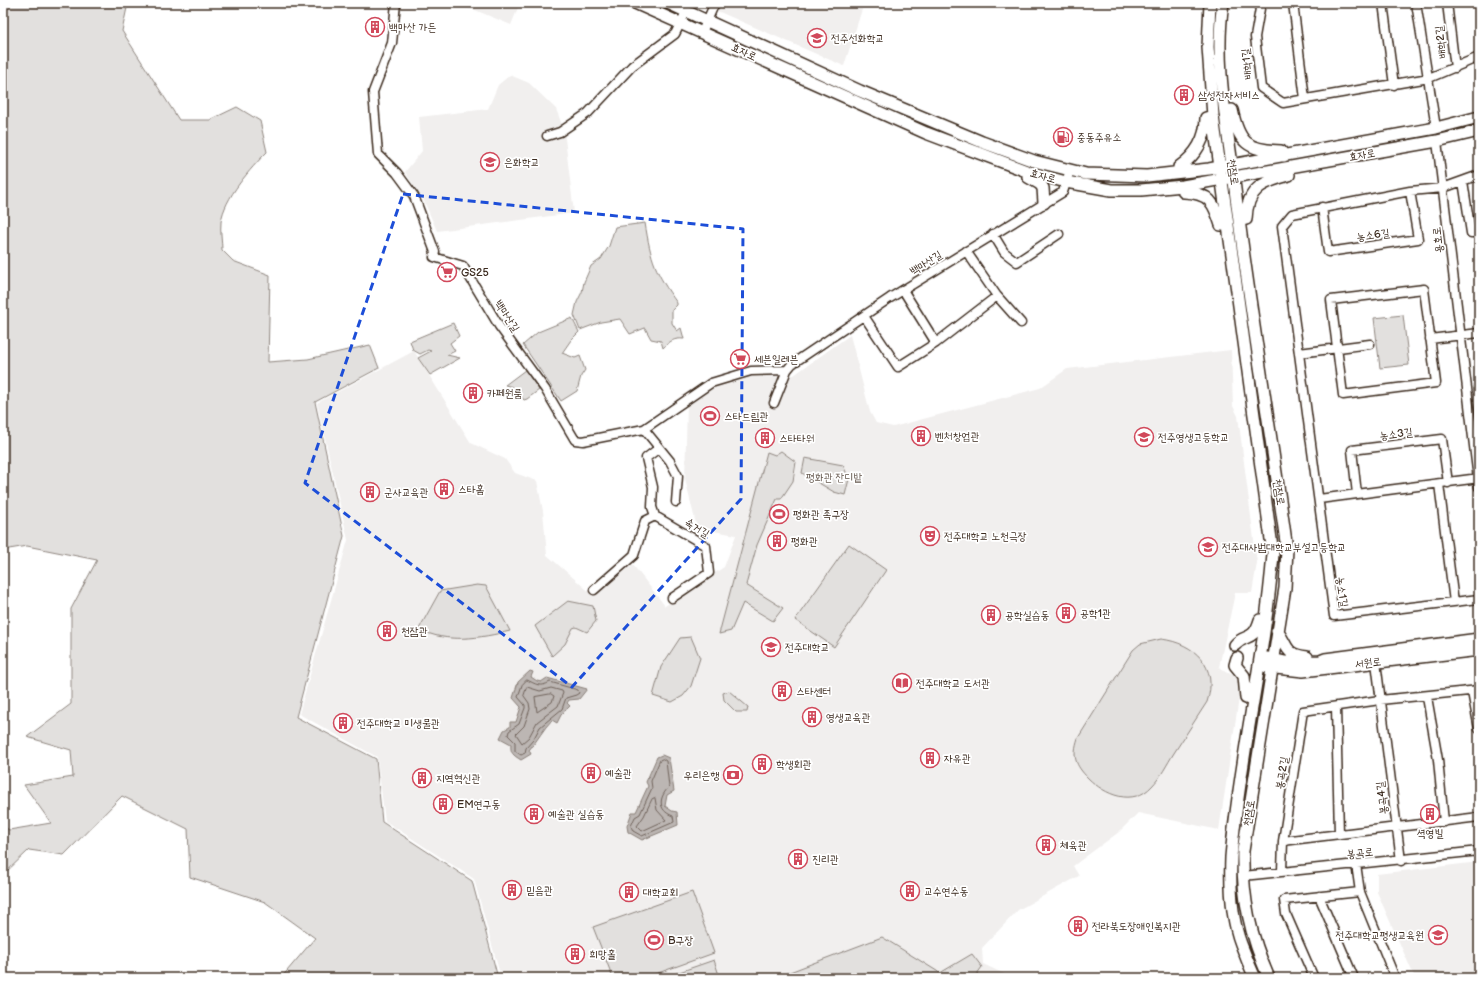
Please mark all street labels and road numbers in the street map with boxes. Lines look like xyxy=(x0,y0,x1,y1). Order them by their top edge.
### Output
street label: 배학2길 xyxy=(1433,25,1449,59)
street label: 효자로 xyxy=(729,40,759,64)
street label: 배학1길 xyxy=(1239,48,1255,80)
street label: 효자로 xyxy=(1348,146,1376,164)
street label: 천잠로 xyxy=(1225,158,1241,186)
street label: 효자로 xyxy=(1028,166,1058,186)
street label: 농소6길 xyxy=(1356,226,1391,244)
street label: 용호로 xyxy=(1430,226,1446,254)
street label: 백마산길 xyxy=(908,248,945,278)
street label: 백마산길 xyxy=(492,298,522,335)
street label: 농소3길 xyxy=(1379,426,1413,442)
street label: 천잠로 xyxy=(1271,478,1288,506)
street label: 속거길 xyxy=(682,515,712,541)
street label: 농소1길 xyxy=(1333,576,1351,608)
street label: 서원로 xyxy=(1354,655,1382,671)
street label: 봉곡2길 xyxy=(1273,756,1291,790)
street label: 봉곡4길 xyxy=(1374,781,1390,815)
street label: 천잠로 xyxy=(1241,799,1258,827)
street label: 봉곡로 xyxy=(1346,845,1374,861)

